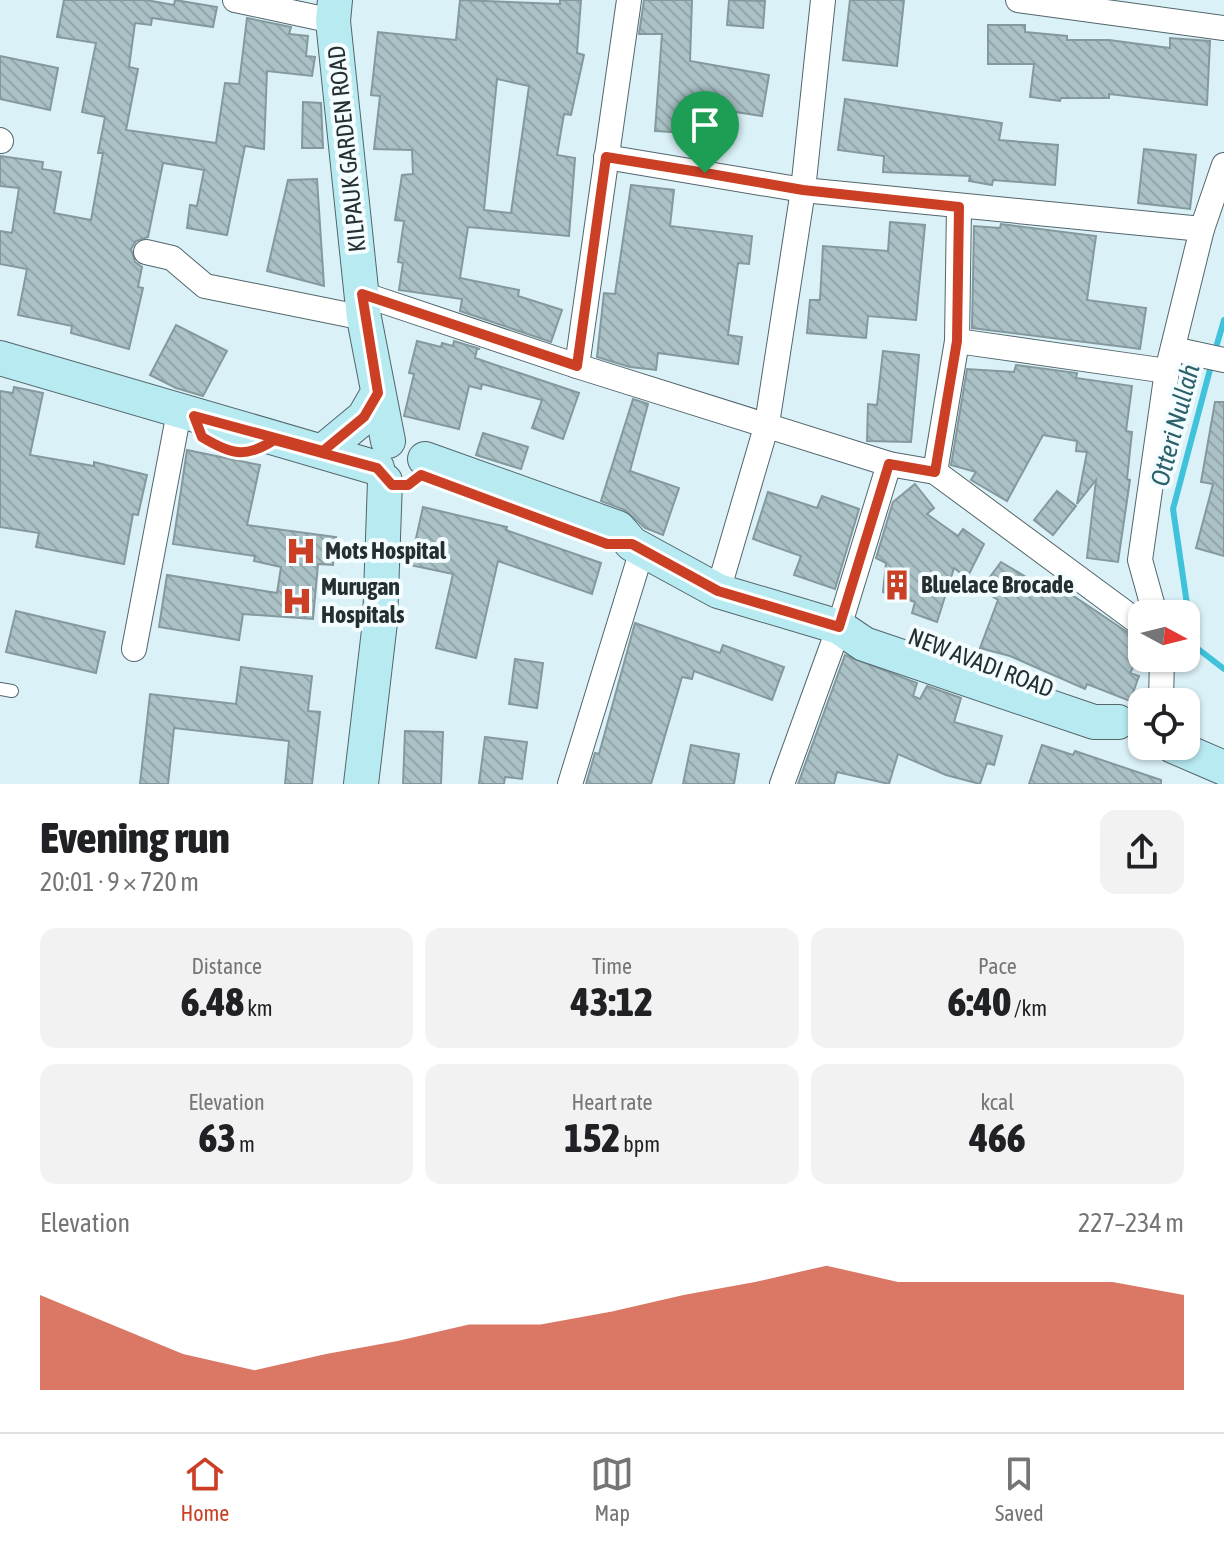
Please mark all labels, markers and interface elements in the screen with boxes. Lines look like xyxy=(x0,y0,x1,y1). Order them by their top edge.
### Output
street label: KILPAUK GARDEN ROAD xyxy=(322,44,371,254)
pin xyxy=(671,91,739,173)
icon: arrive xyxy=(683,103,727,147)
water label: Otteri Nullah xyxy=(1144,360,1206,489)
hospital icon: Mots Hospital xyxy=(284,534,318,568)
place label: Mots Hospital xyxy=(325,537,447,564)
building icon: Bluelace Brocade xyxy=(880,568,914,602)
place label: Bluelace Brocade xyxy=(921,571,1074,598)
place label: Murugan Hospitals xyxy=(321,573,405,628)
hospital icon: Murugan Hospitals xyxy=(280,584,314,618)
north arrow xyxy=(1128,600,1200,672)
map controls xyxy=(1128,600,1200,760)
street label: NEW AVADI ROAD xyxy=(905,622,1058,703)
button: locate xyxy=(1128,688,1200,760)
button: share xyxy=(1100,810,1184,894)
text: Evening run xyxy=(40,812,230,862)
text: 20:01 · 9 × 720 m xyxy=(40,867,199,897)
text: Distance xyxy=(191,953,262,979)
text: Time xyxy=(592,953,632,979)
text: Pace xyxy=(978,953,1017,979)
text: 6.48 xyxy=(181,979,244,1024)
text: 43:12 xyxy=(571,979,653,1024)
text: 6:40 xyxy=(948,979,1011,1024)
text: km xyxy=(244,995,273,1021)
text: /km xyxy=(1011,995,1047,1021)
text: Elevation xyxy=(189,1089,265,1115)
text: Heart rate xyxy=(571,1089,653,1115)
text: kcal xyxy=(981,1089,1014,1115)
text: 63 xyxy=(198,1115,236,1160)
text: 152 xyxy=(564,1115,620,1160)
text: 466 xyxy=(969,1115,1026,1160)
text: m xyxy=(236,1131,255,1157)
text: bpm xyxy=(620,1131,660,1157)
text: Elevation xyxy=(40,1208,130,1238)
text: 227–234 m xyxy=(1078,1208,1184,1238)
tab: Home xyxy=(180,1452,229,1526)
tab: Map xyxy=(590,1452,634,1526)
tab: Saved xyxy=(995,1452,1044,1526)

